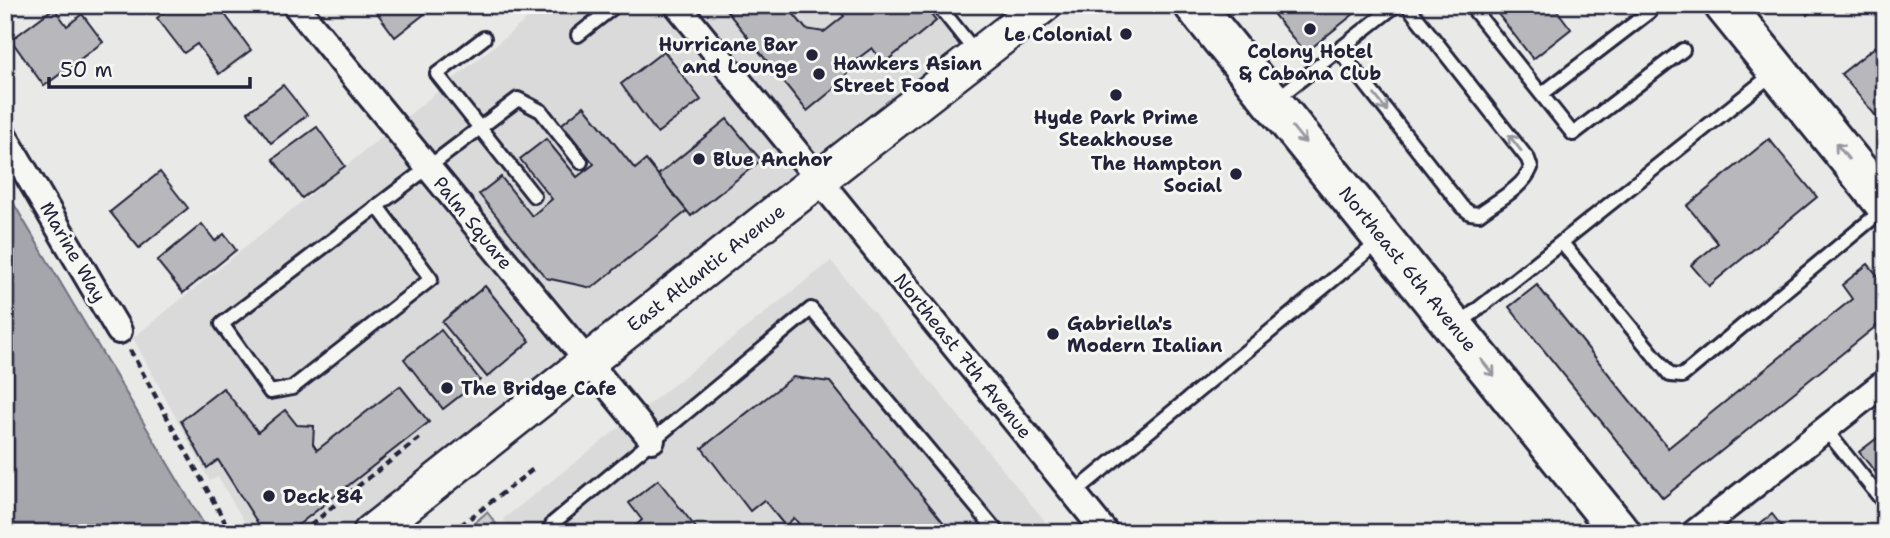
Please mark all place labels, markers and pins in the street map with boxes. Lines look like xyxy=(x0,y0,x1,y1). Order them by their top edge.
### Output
marker: Colony Hotel & Cabana Club xyxy=(1302,21,1318,37)
place label: Le Colonial xyxy=(1004,22,1112,47)
marker: Le Colonial xyxy=(1118,26,1134,42)
place label: Hurricane Bar and Lounge xyxy=(659,32,798,79)
place label: Colony Hotel & Cabana Club xyxy=(1239,39,1381,86)
marker: Hurricane Bar and Lounge xyxy=(804,47,820,63)
place label: Hawkers Asian Street Food xyxy=(833,51,982,98)
marker: Hawkers Asian Street Food xyxy=(811,66,827,82)
marker: Hyde Park Prime Steakhouse xyxy=(1108,87,1124,103)
place label: Hyde Park Prime Steakhouse xyxy=(1034,105,1198,152)
place label: Blue Anchor xyxy=(713,147,833,172)
marker: Blue Anchor xyxy=(691,151,707,167)
place label: The Hampton Social xyxy=(1091,151,1222,198)
marker: The Hampton Social xyxy=(1228,166,1244,182)
place label: Gabriella's Modern Italian xyxy=(1067,311,1223,358)
marker: Gabriella's Modern Italian xyxy=(1045,326,1061,342)
place label: The Bridge Cafe xyxy=(461,376,617,401)
marker: The Bridge Cafe xyxy=(439,380,455,396)
place label: Deck 84 xyxy=(283,484,363,509)
marker: Deck 84 xyxy=(261,488,277,504)

